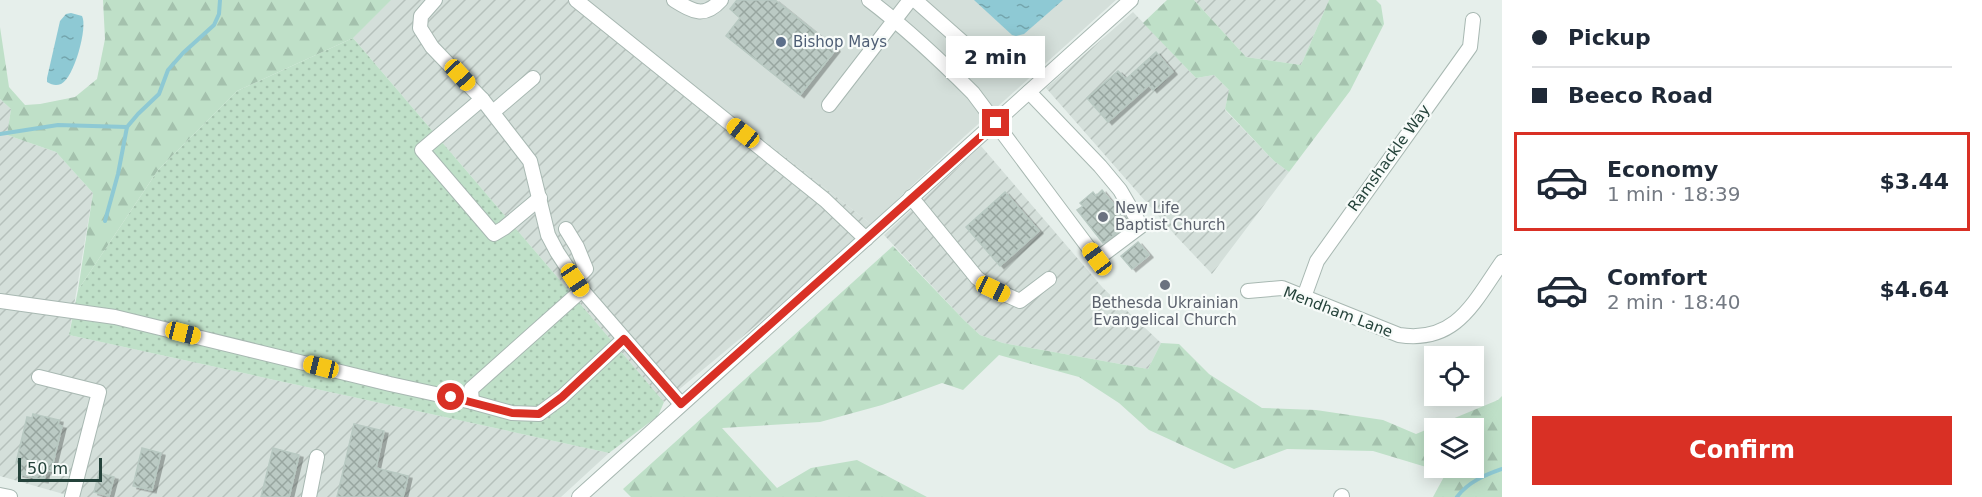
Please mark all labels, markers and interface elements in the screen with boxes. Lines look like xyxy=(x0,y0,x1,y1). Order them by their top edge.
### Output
text: Pickup xyxy=(1568,25,1651,50)
place label: Bishop Mays xyxy=(793,33,887,51)
marker: Bishop Mays xyxy=(774,35,788,49)
callout: 2 min xyxy=(946,36,1046,78)
text: 2 min xyxy=(964,45,1027,69)
car xyxy=(441,56,479,94)
text: Beeco Road xyxy=(1568,83,1713,108)
street label: Ramshackle Way xyxy=(1344,101,1434,215)
route end xyxy=(982,109,1009,136)
car xyxy=(723,115,763,151)
icon: car xyxy=(1535,155,1589,209)
text: Economy xyxy=(1607,157,1718,182)
text: $3.44 xyxy=(1879,169,1949,194)
text: 1 min · 18:39 xyxy=(1607,182,1741,206)
place label: New Life Baptist Church xyxy=(1115,199,1226,234)
marker: New Life Baptist Church xyxy=(1096,210,1110,224)
car xyxy=(1079,239,1115,279)
car xyxy=(557,260,593,300)
icon: car xyxy=(1535,263,1589,317)
text: Comfort xyxy=(1607,265,1707,290)
car xyxy=(973,273,1013,305)
text: $4.64 xyxy=(1879,277,1949,302)
marker: Bethesda Ukrainian Evangelical Church xyxy=(1158,278,1172,292)
street label: Mendham Lane xyxy=(1281,283,1395,341)
text: 2 min · 18:40 xyxy=(1607,290,1741,314)
place label: Bethesda Ukrainian Evangelical Church xyxy=(1092,294,1239,329)
car xyxy=(163,320,203,346)
map controls xyxy=(1424,346,1484,478)
button: locate xyxy=(1424,346,1484,406)
car xyxy=(301,354,341,380)
route start xyxy=(437,383,464,410)
button: Confirm xyxy=(1532,416,1952,485)
button: layers xyxy=(1424,418,1484,478)
scale bar xyxy=(18,455,102,482)
text: 50 m xyxy=(27,459,68,478)

